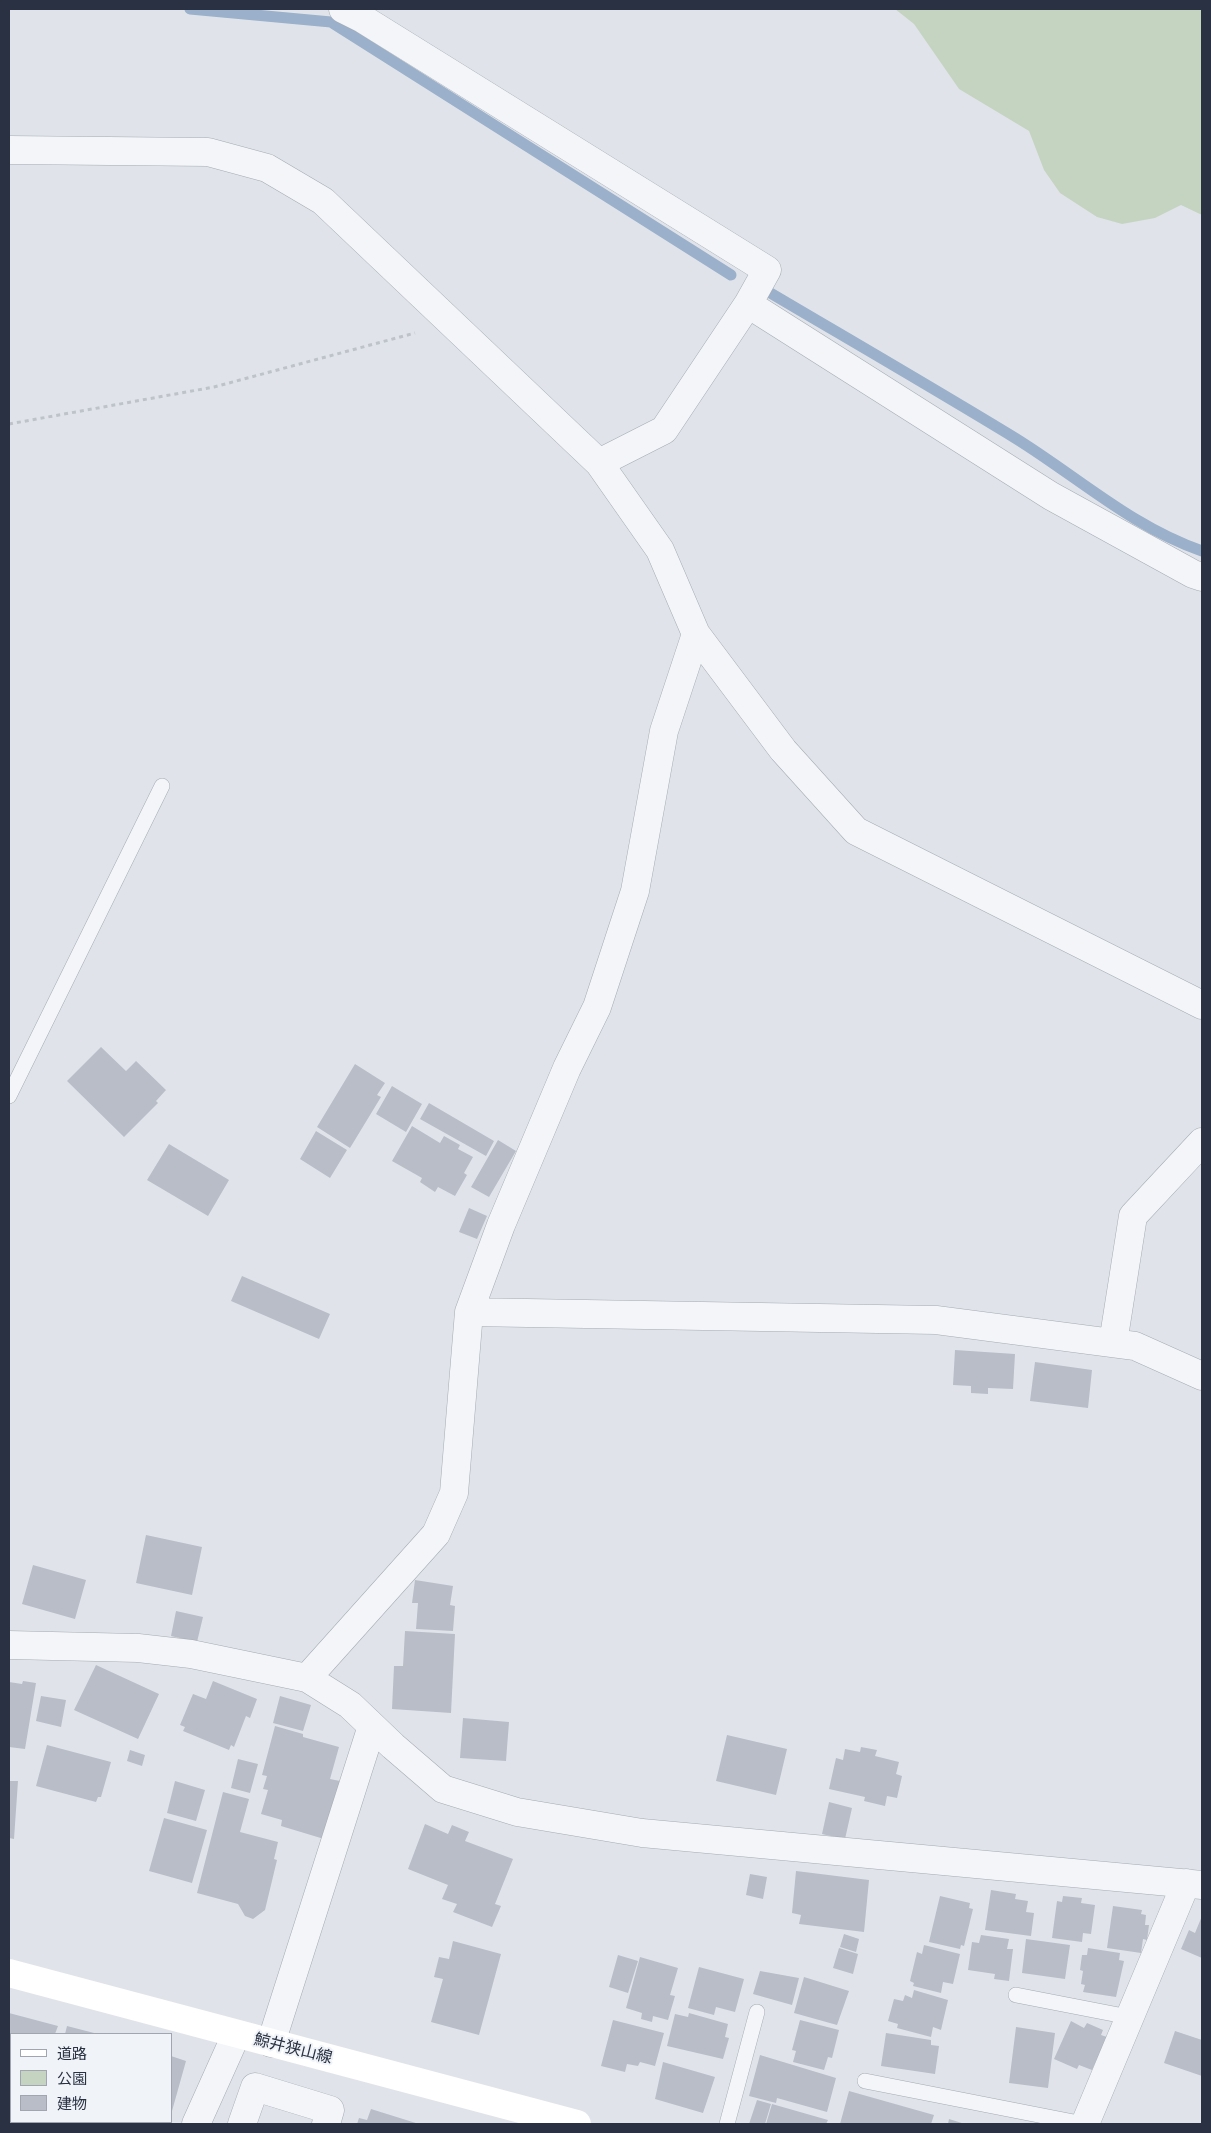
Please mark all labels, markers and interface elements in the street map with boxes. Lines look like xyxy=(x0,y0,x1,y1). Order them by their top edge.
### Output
street label: 鯨井狭山線 xyxy=(252,2030,334,2068)
legend xyxy=(10,2033,172,2123)
text: 道路 xyxy=(57,2043,87,2063)
text: 公園 xyxy=(57,2068,87,2088)
text: 建物 xyxy=(57,2093,87,2113)

